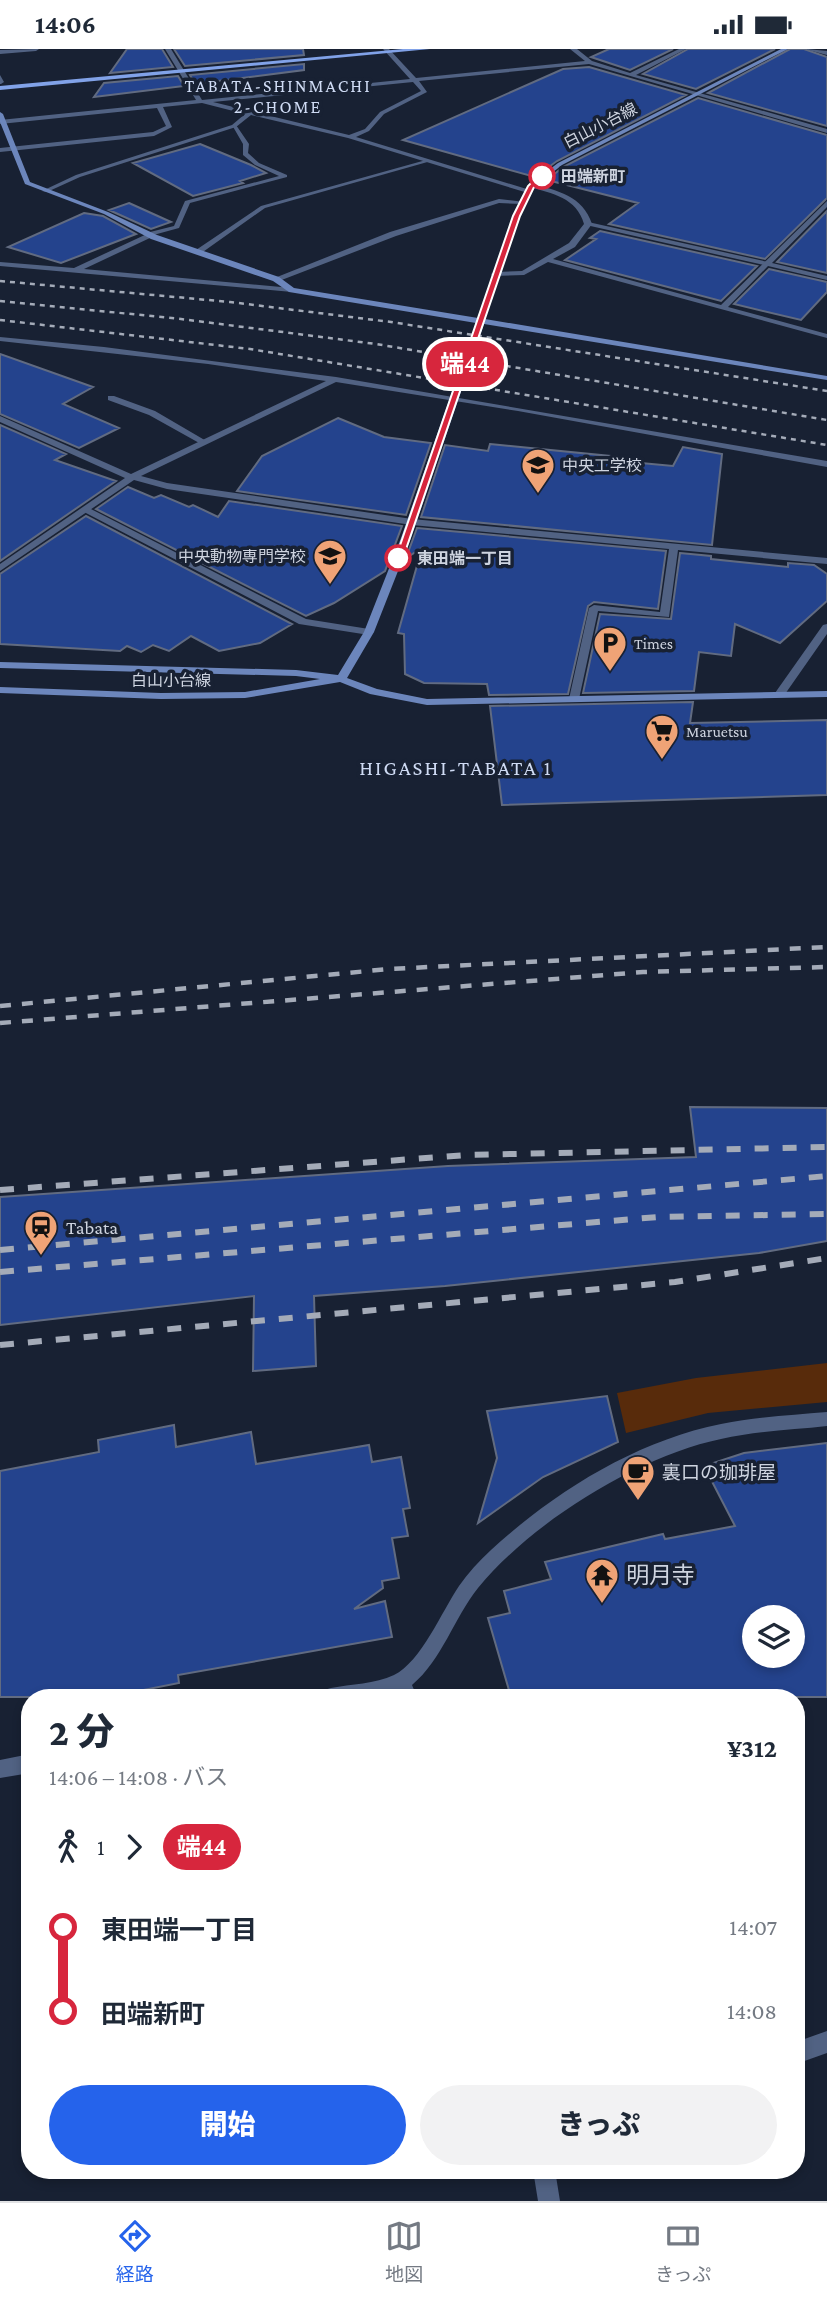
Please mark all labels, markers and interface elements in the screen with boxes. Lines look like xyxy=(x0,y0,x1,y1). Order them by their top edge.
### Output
text: 14:06 xyxy=(35,10,96,39)
district label: TABATA-SHINMACHI 2-CHOME xyxy=(184,76,372,117)
street label: 白山小台線 xyxy=(561,100,640,151)
marker: 田端新町 xyxy=(529,163,555,189)
place label: 田端新町 xyxy=(561,168,625,185)
line badge: 端44 xyxy=(425,341,505,387)
text: 端44 xyxy=(440,350,490,377)
school or university icon: 中央工学校 xyxy=(519,446,557,495)
place label: 中央工学校 xyxy=(562,457,642,474)
school or university icon: 中央動物専門学校 xyxy=(311,537,349,586)
marker: 東田端一丁目 xyxy=(385,545,411,571)
place label: 中央動物専門学校 xyxy=(178,548,306,565)
place label: 東田端一丁目 xyxy=(417,550,513,567)
parking icon: Times xyxy=(591,624,629,673)
place label: Times xyxy=(634,635,673,652)
street label: 白山小台線 xyxy=(131,672,211,689)
supermarket icon: Maruetsu xyxy=(643,712,681,761)
place label: Maruetsu xyxy=(686,723,748,740)
district label: HIGASHI-TABATA 1 xyxy=(359,756,553,780)
station icon: Tabata xyxy=(22,1208,60,1257)
place label: Tabata xyxy=(66,1217,118,1238)
cafe icon: 裏口の珈琲屋 xyxy=(619,1453,657,1502)
place label: 裏口の珈琲屋 xyxy=(662,1462,776,1483)
temple icon: 明月寺 xyxy=(583,1556,621,1605)
place label: 明月寺 xyxy=(626,1562,695,1588)
map controls xyxy=(742,1605,805,1668)
button: layers xyxy=(742,1605,805,1668)
text: 2 分 xyxy=(49,1711,114,1753)
text: ¥312 xyxy=(727,1734,777,1763)
text: 14:06 – 14:08 · バス xyxy=(49,1764,228,1790)
icon: walk xyxy=(49,1828,87,1866)
icon: forward xyxy=(115,1828,153,1866)
text: 端44 xyxy=(177,1833,227,1860)
text: 1 xyxy=(97,1834,105,1860)
text: 14:07 xyxy=(729,1914,777,1940)
text: 東田端一丁目 xyxy=(101,1916,257,1945)
text: 14:08 xyxy=(727,1998,777,2024)
text: 田端新町 xyxy=(101,2000,205,2029)
button: 開始 xyxy=(49,2085,406,2165)
button: きっぷ xyxy=(420,2085,777,2165)
tab: 経路 xyxy=(116,2217,154,2286)
tab: 地図 xyxy=(385,2217,423,2286)
tab: きっぷ xyxy=(655,2217,711,2286)

